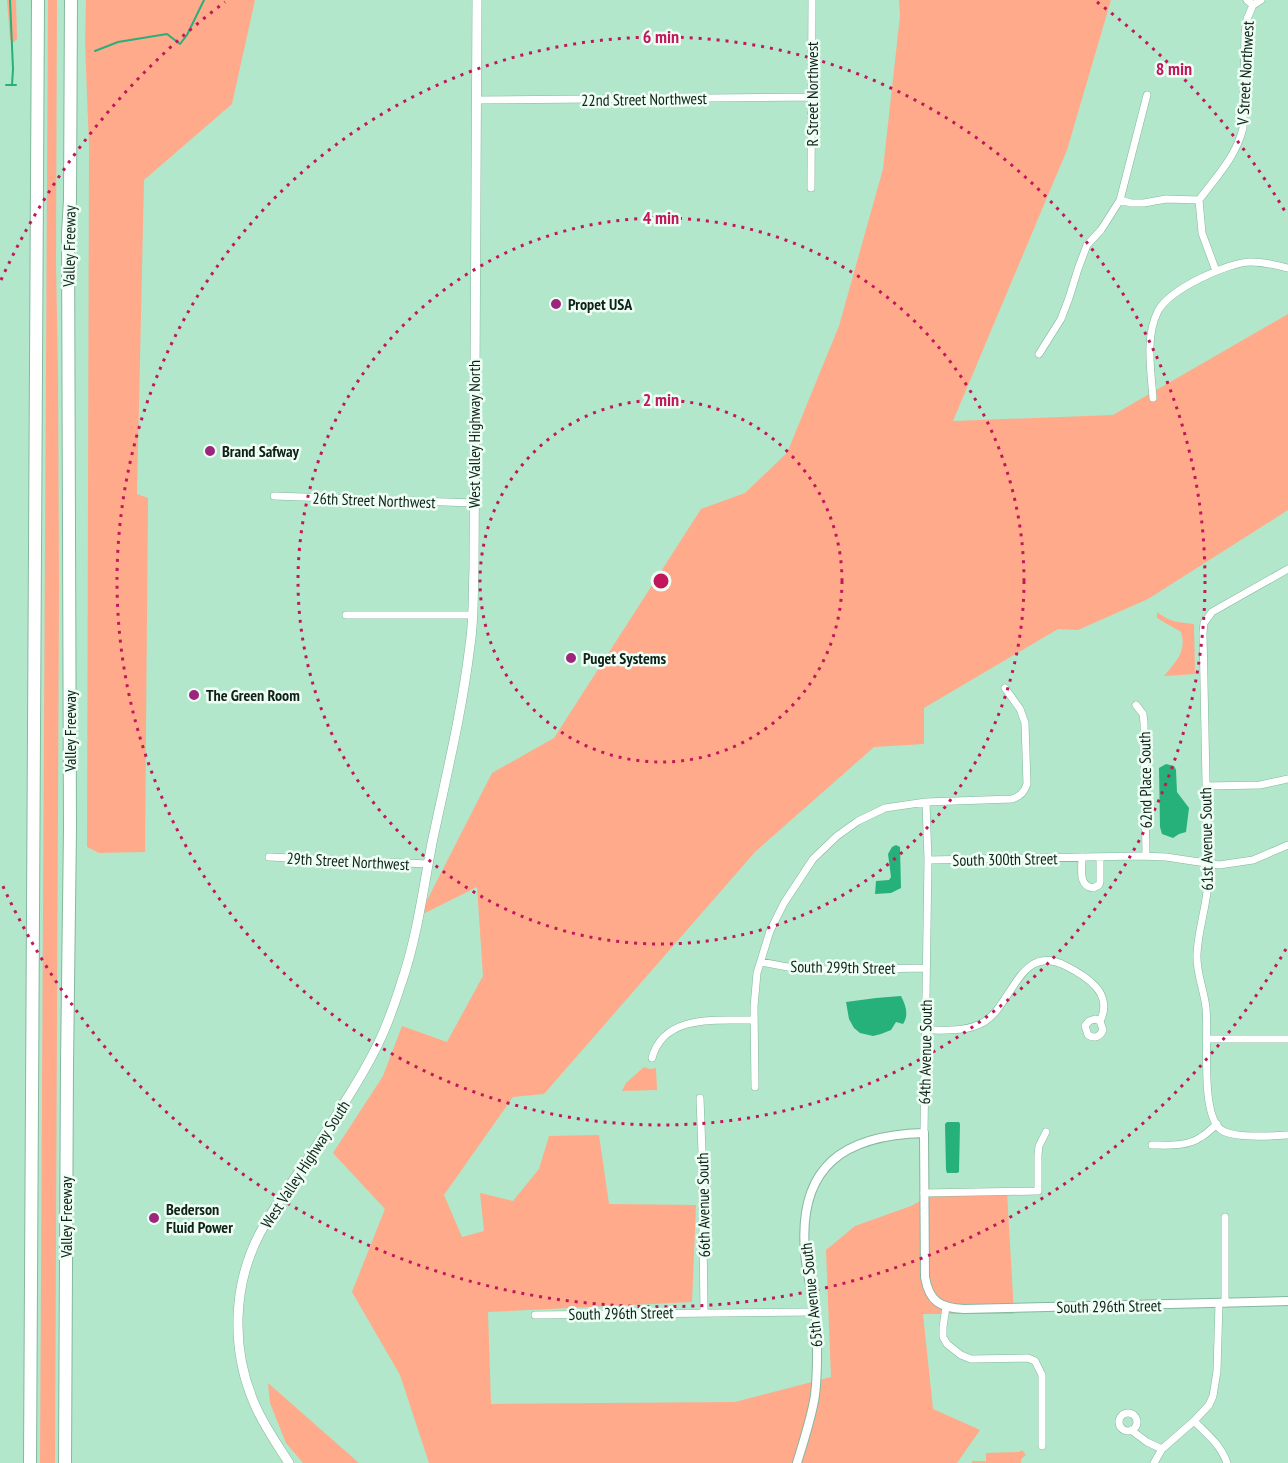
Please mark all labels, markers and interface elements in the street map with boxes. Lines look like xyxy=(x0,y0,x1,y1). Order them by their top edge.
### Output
street label: V Street Northwest xyxy=(1232,20,1258,127)
text: 6 min xyxy=(643,25,679,48)
street label: R Street Northwest xyxy=(802,41,822,147)
text: 8 min xyxy=(1156,57,1192,80)
street label: 22nd Street Northwest xyxy=(581,88,708,110)
street label: Valley Freeway xyxy=(58,205,80,288)
text: 4 min xyxy=(643,206,679,229)
place label: Propet USA xyxy=(568,294,633,314)
marker: Propet USA xyxy=(549,297,563,311)
street label: West Valley Highway North xyxy=(464,360,484,508)
text: 2 min xyxy=(643,388,679,411)
place label: Brand Safway xyxy=(222,441,300,461)
marker: Brand Safway xyxy=(203,444,217,458)
street label: 26th Street Northwest xyxy=(312,488,437,512)
centre of rings xyxy=(651,571,671,591)
place label: Puget Systems xyxy=(583,648,666,668)
marker: Puget Systems xyxy=(564,651,578,665)
place label: The Green Room xyxy=(206,685,300,705)
marker: The Green Room xyxy=(187,688,201,702)
street label: Valley Freeway xyxy=(60,690,80,773)
street label: 62nd Place South xyxy=(1134,732,1156,828)
street label: 61st Avenue South xyxy=(1195,787,1217,891)
street label: 29th Street Northwest xyxy=(286,848,411,874)
street label: South 300th Street xyxy=(952,848,1058,870)
street label: South 299th Street xyxy=(790,956,896,978)
street label: 64th Avenue South xyxy=(914,999,936,1105)
street label: West Valley Highway South xyxy=(256,1096,354,1232)
street label: 66th Avenue South xyxy=(692,1152,714,1258)
street label: Valley Freeway xyxy=(56,1176,76,1259)
place label: Bederson Fluid Power xyxy=(166,1199,233,1237)
marker: Bederson Fluid Power xyxy=(147,1211,161,1225)
street label: 65th Avenue South xyxy=(796,1242,826,1348)
street label: South 296th Street xyxy=(1056,1295,1162,1317)
street label: South 296th Street xyxy=(568,1302,674,1324)

